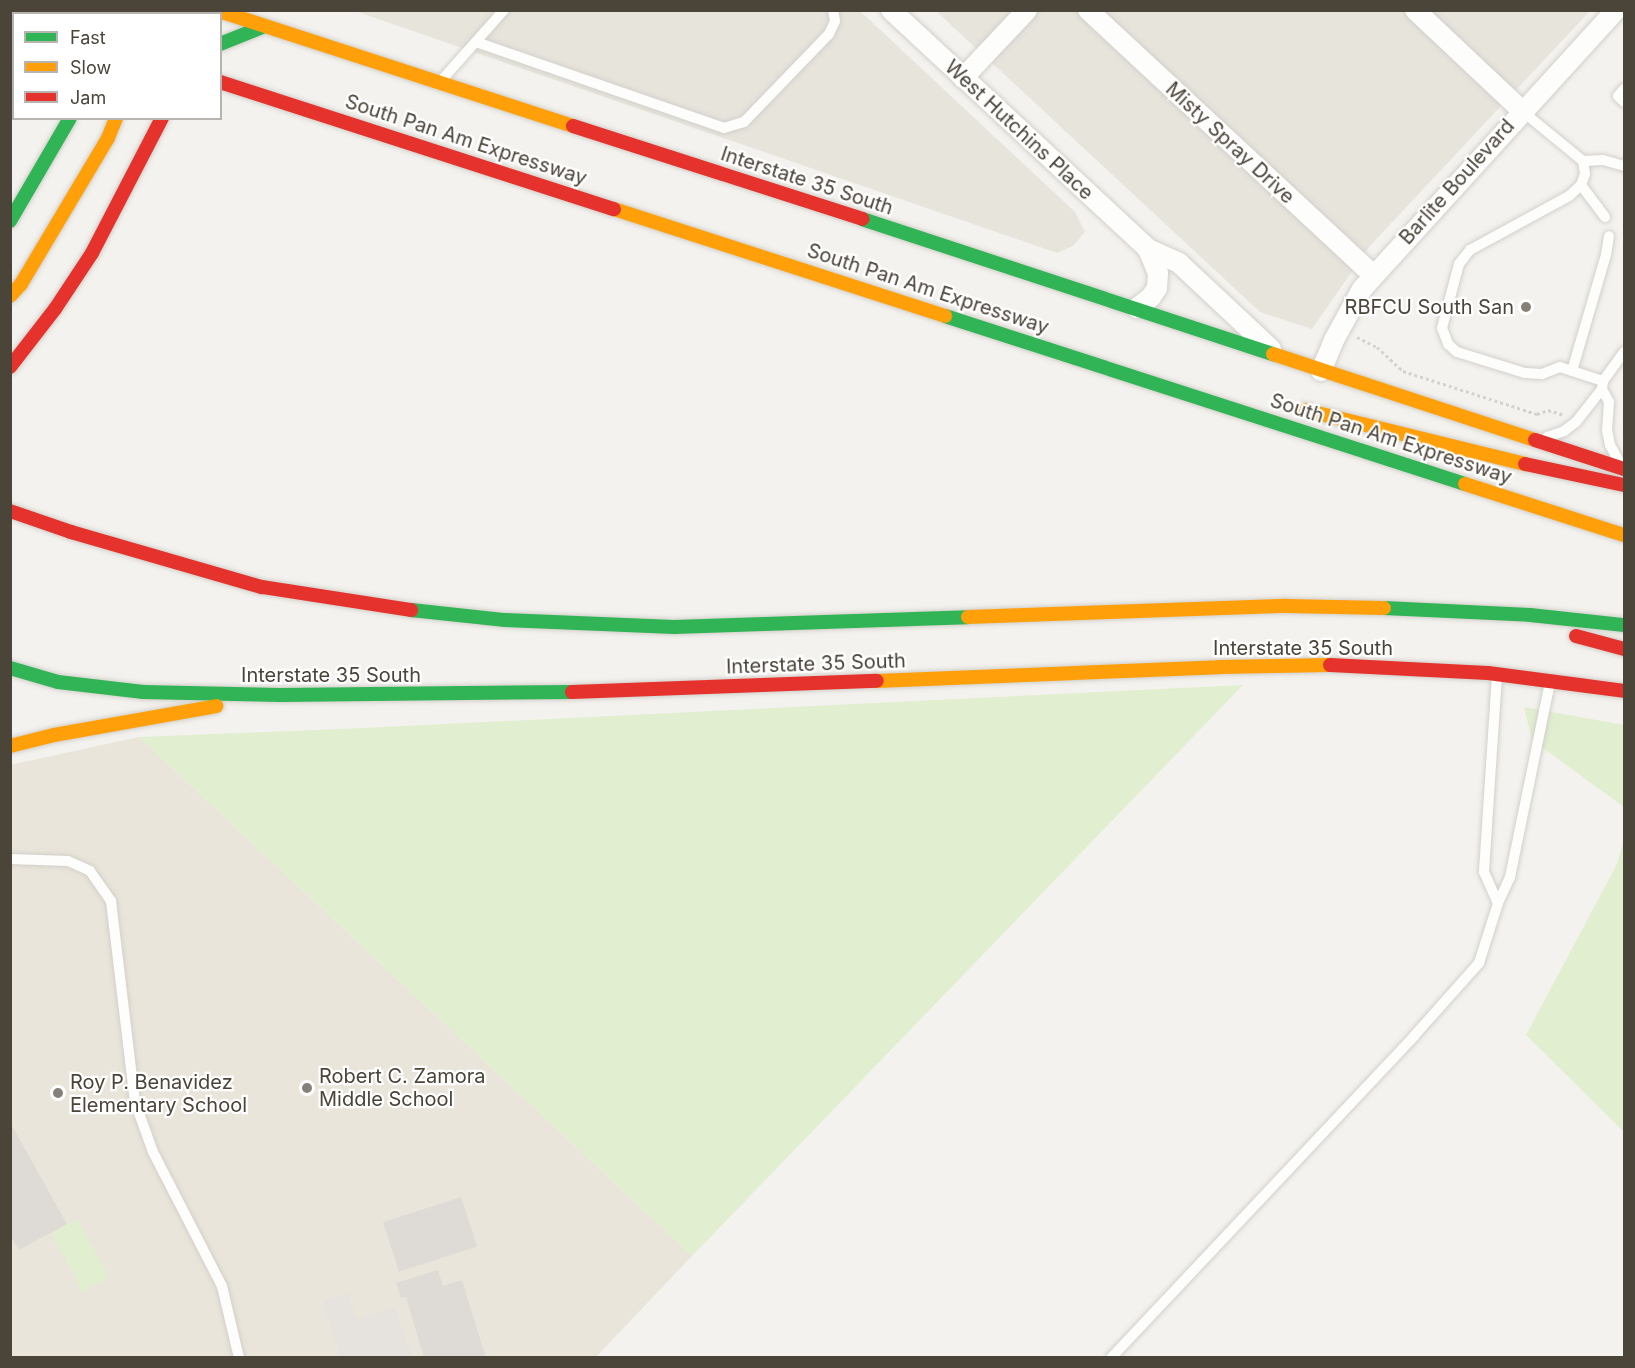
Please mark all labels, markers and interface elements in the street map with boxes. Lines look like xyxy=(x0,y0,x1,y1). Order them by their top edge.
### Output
legend xyxy=(12,12,222,120)
text: Fast xyxy=(70,27,106,48)
street label: West Hutchins Place xyxy=(940,55,1098,205)
text: Slow xyxy=(70,57,111,78)
street label: Misty Spray Drive xyxy=(1161,77,1299,209)
text: Jam xyxy=(70,87,106,108)
street label: South Pan Am Expressway xyxy=(342,90,590,190)
street label: Barlite Boulevard xyxy=(1394,114,1520,250)
street label: Interstate 35 South xyxy=(718,142,896,220)
street label: South Pan Am Expressway xyxy=(804,239,1052,339)
place label: RBFCU South San xyxy=(1345,295,1514,319)
marker: RBFCU South San xyxy=(1519,300,1533,314)
street label: South Pan Am Expressway xyxy=(1267,389,1515,489)
street label: Interstate 35 South xyxy=(1213,636,1393,660)
street label: Interstate 35 South xyxy=(726,649,906,679)
street label: Interstate 35 South xyxy=(241,663,421,687)
place label: Robert C. Zamora Middle School xyxy=(319,1064,486,1111)
place label: Roy P. Benavidez Elementary School xyxy=(70,1070,247,1117)
marker: Robert C. Zamora Middle School xyxy=(300,1081,314,1095)
marker: Roy P. Benavidez Elementary School xyxy=(51,1086,65,1100)

